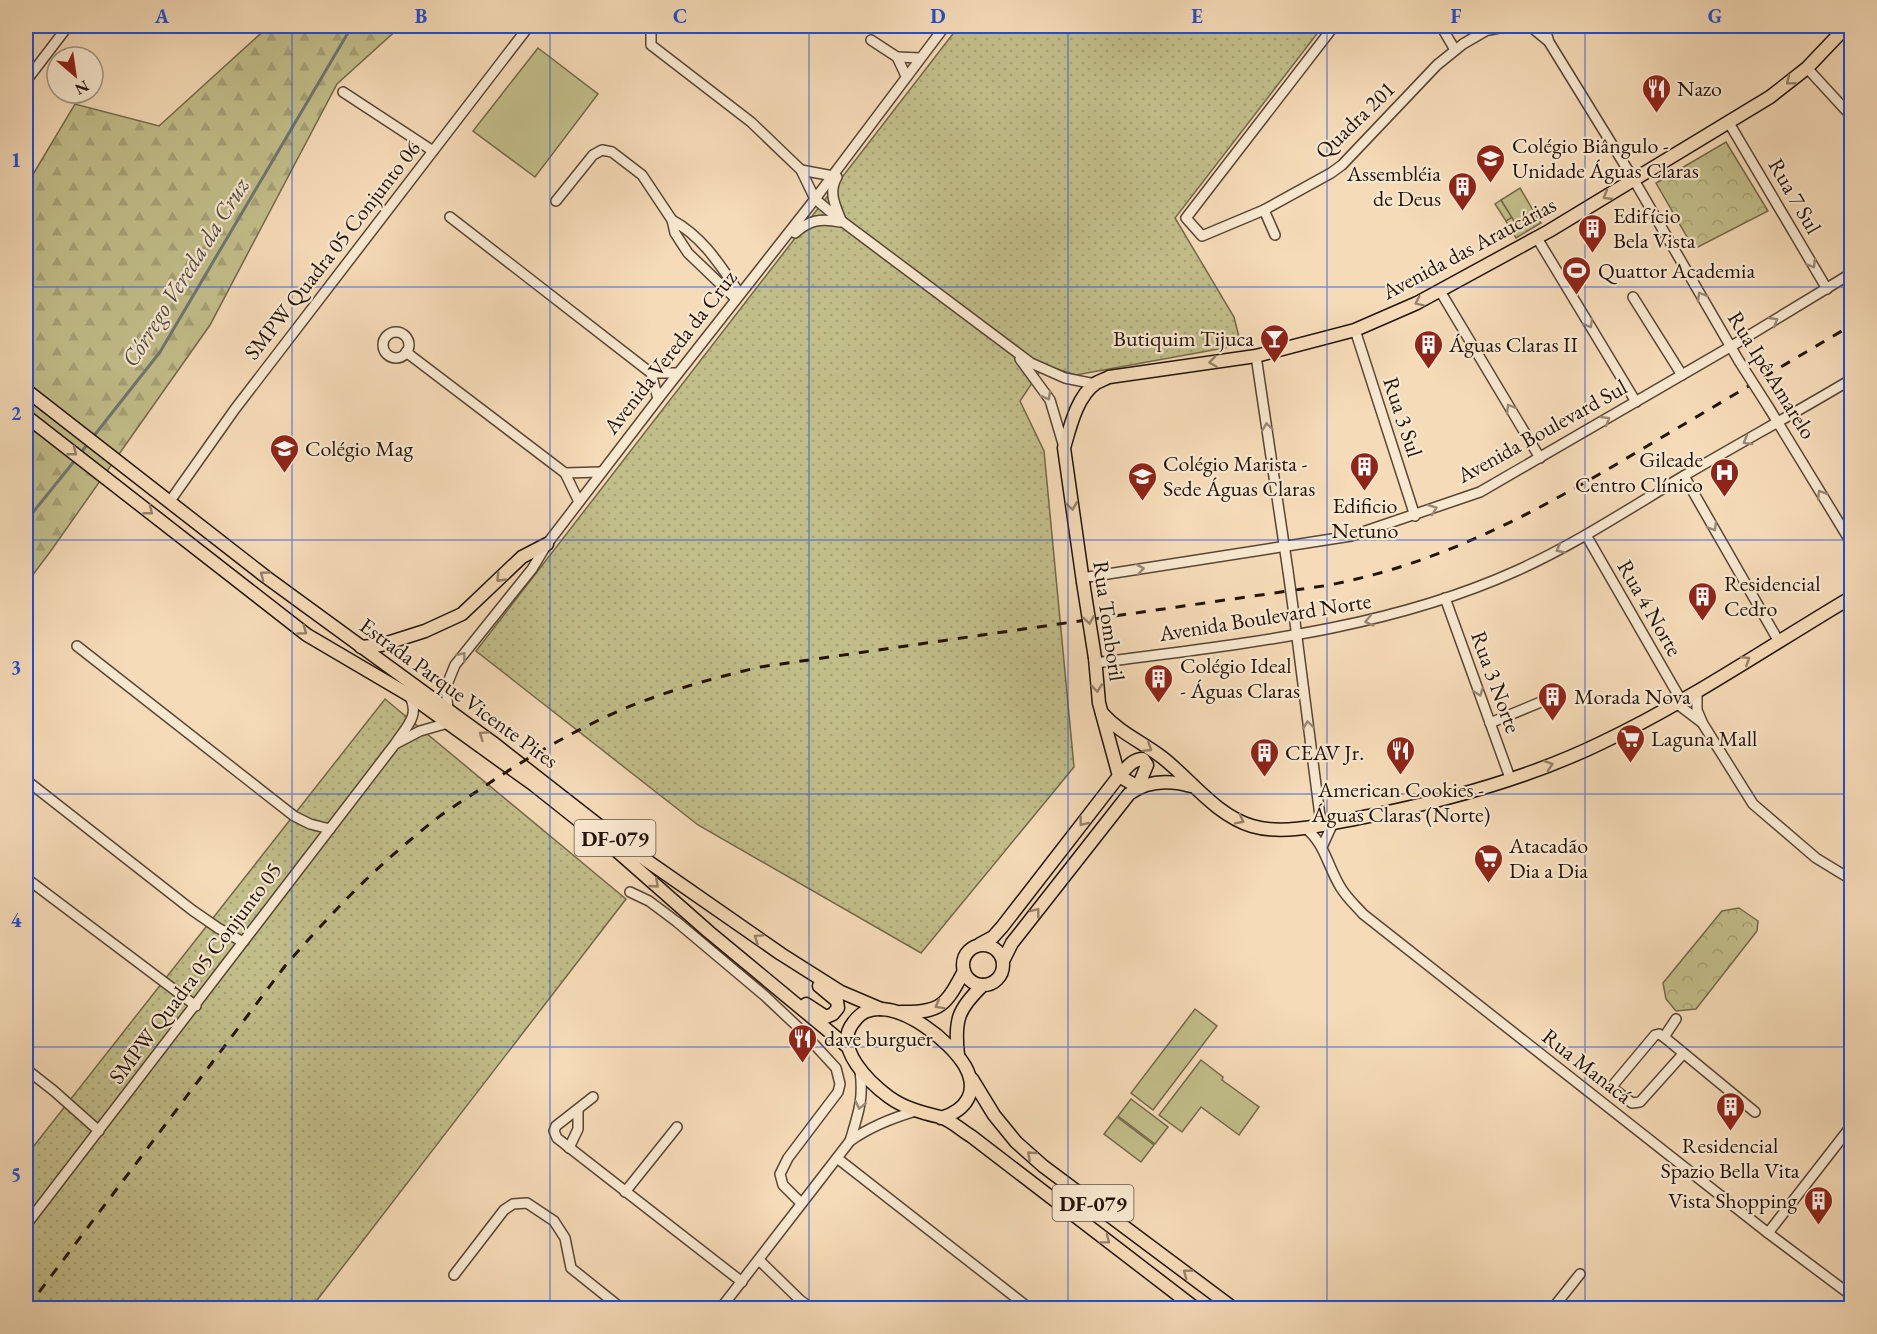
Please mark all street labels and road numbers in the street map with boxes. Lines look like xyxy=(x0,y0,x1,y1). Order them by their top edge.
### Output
street label: Quadra 201 xyxy=(1309,75,1401,165)
street label: SMPW Quadra 05 Conjunto 06 xyxy=(237,134,427,366)
street label: Rua 7 Sul xyxy=(1762,153,1828,239)
street label: Avenida das Araucárias xyxy=(1376,190,1561,307)
street label: Avenida Vereda da Cruz xyxy=(596,263,744,441)
street label: Rua Ipê Amarelo xyxy=(1721,306,1823,444)
street label: Avenida Boulevard Sul xyxy=(1451,372,1632,490)
street label: Rua 3 Sul xyxy=(1376,373,1430,461)
street label: Rua 4 Norte xyxy=(1611,555,1689,662)
street label: Rua Tomboril xyxy=(1086,559,1132,683)
street label: Avenida Boulevard Norte xyxy=(1156,586,1373,648)
street label: Estrada Parque Vicente Pires xyxy=(354,611,564,775)
street label: Rua 3 Norte xyxy=(1464,627,1528,737)
road number: DF-079 xyxy=(574,820,656,856)
street label: SMPW Quadra 05 Conjunto 05 xyxy=(102,856,288,1090)
street label: Rua Manacá xyxy=(1536,1022,1638,1110)
road number: DF-079 xyxy=(1052,1185,1134,1221)

